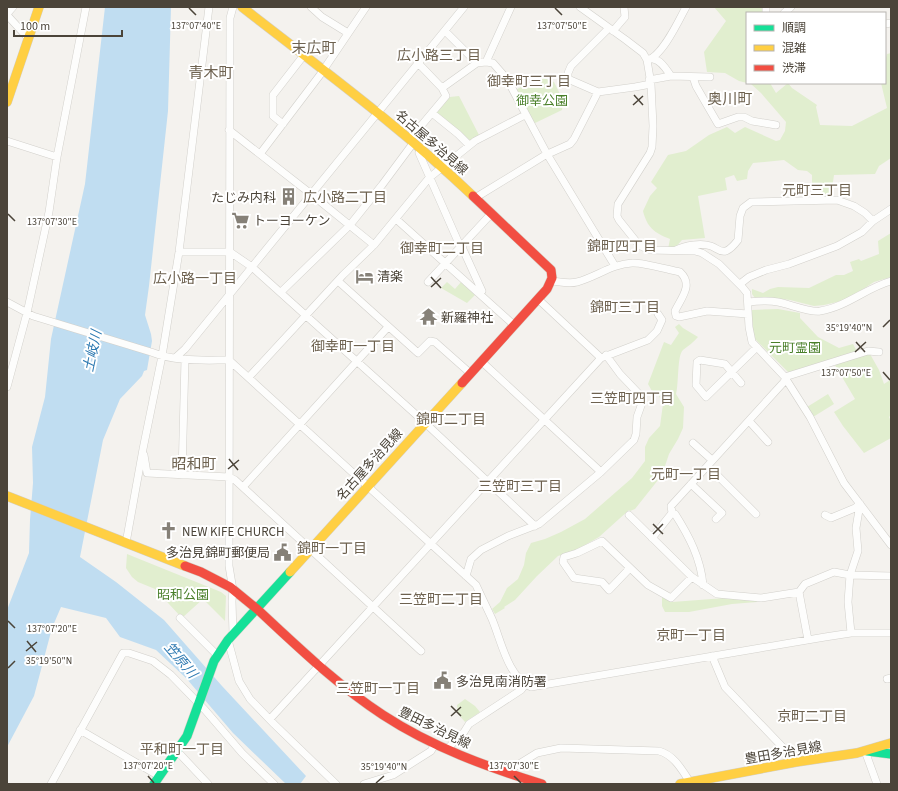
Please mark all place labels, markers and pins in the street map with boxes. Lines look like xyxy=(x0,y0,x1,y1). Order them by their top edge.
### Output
building icon: たじみ内科 xyxy=(279,187,299,207)
place label: たじみ内科 xyxy=(211,189,276,207)
supermarket icon: トーヨーケン xyxy=(230,210,250,230)
place label: トーヨーケン xyxy=(253,212,331,230)
hotel icon: 清楽 xyxy=(354,266,374,286)
place label: 清楽 xyxy=(377,268,403,286)
temple icon: 新羅神社 xyxy=(418,307,438,327)
place label: 新羅神社 xyxy=(441,309,493,327)
church icon: NEW KIFE CHURCH xyxy=(159,521,179,541)
place label: NEW KIFE CHURCH xyxy=(182,523,284,541)
public building icon: 多治見錦町郵便局 xyxy=(273,542,293,562)
place label: 多治見錦町郵便局 xyxy=(166,544,270,562)
public building icon: 多治見南消防署 xyxy=(433,671,453,691)
place label: 多治見南消防署 xyxy=(456,673,547,691)

